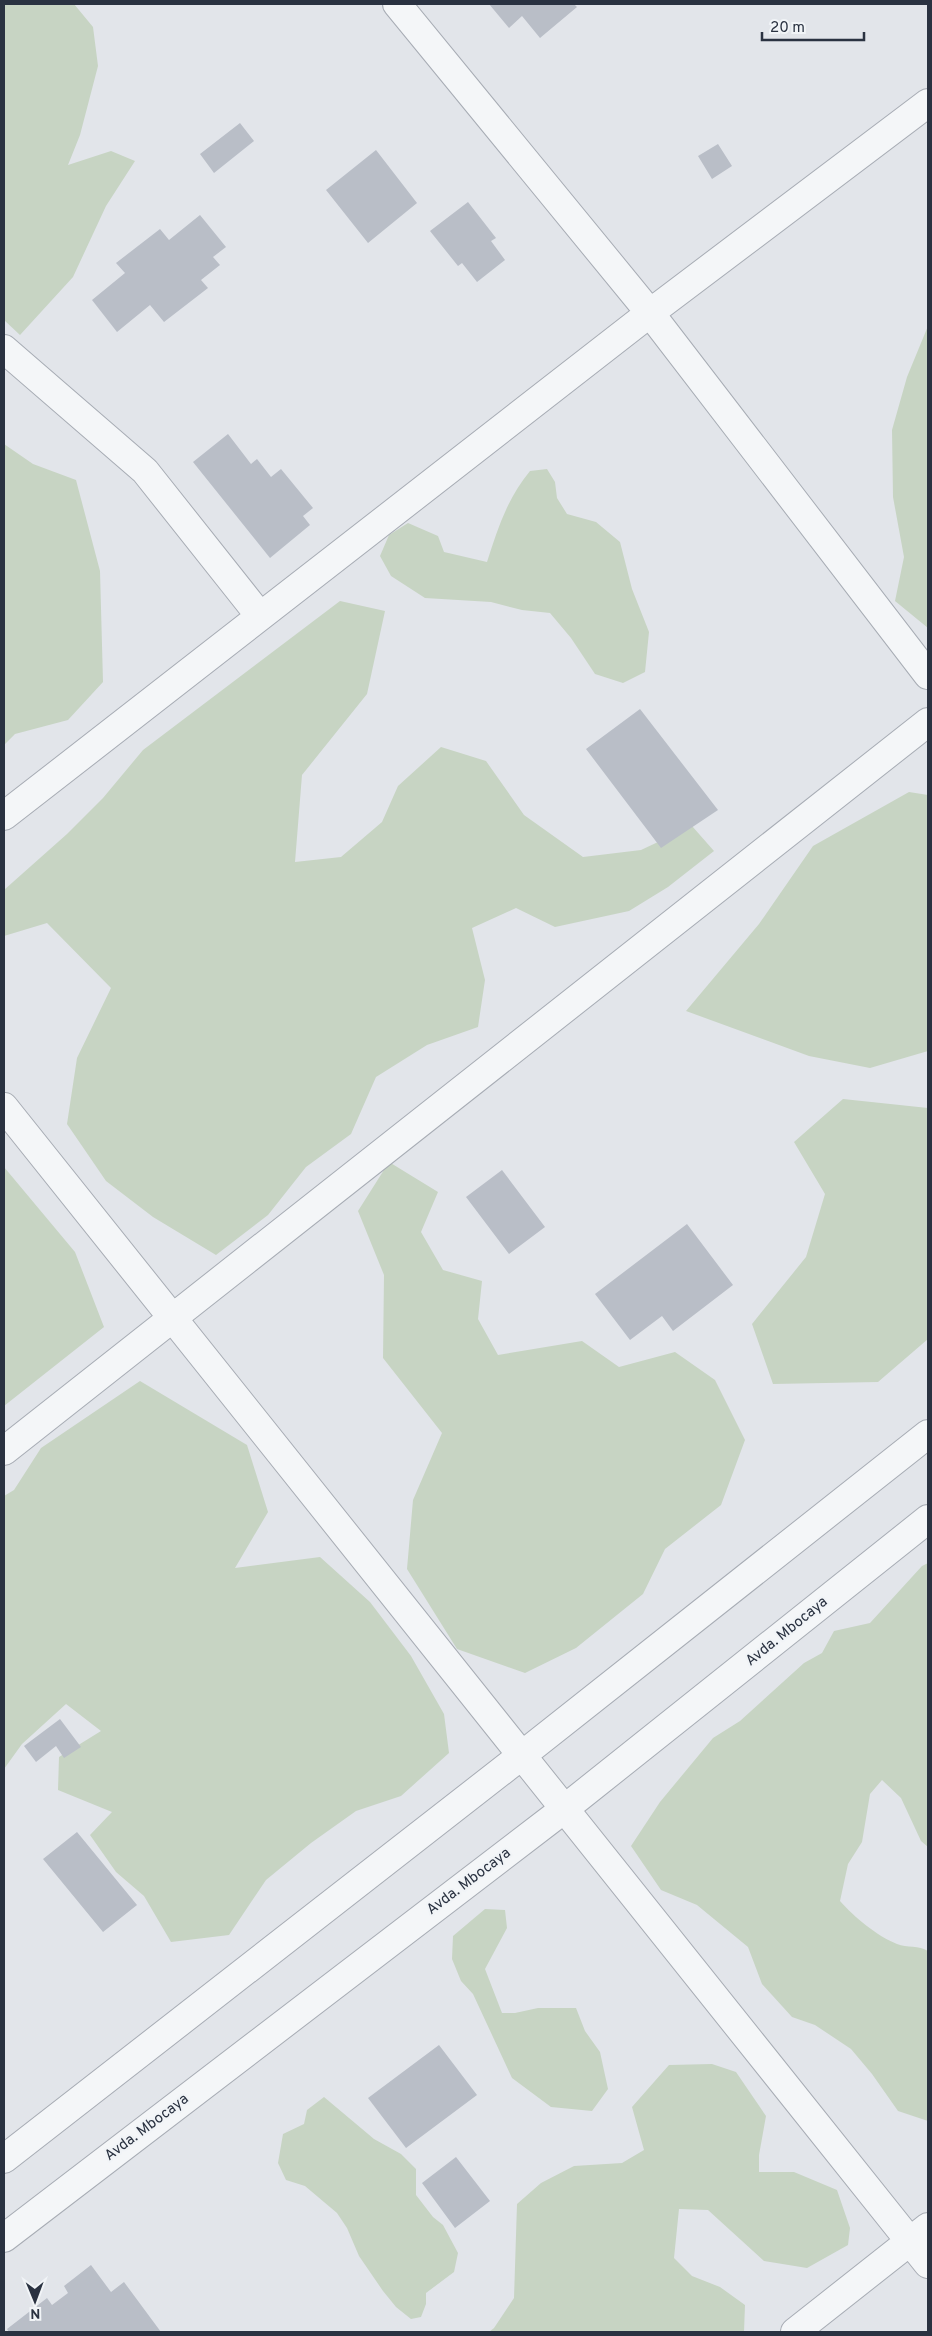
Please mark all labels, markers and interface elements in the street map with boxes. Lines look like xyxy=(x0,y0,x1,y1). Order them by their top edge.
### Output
scale bar xyxy=(762,10,864,42)
text: 20 m xyxy=(770,19,805,38)
street label: Avda. Mbocaya xyxy=(742,1593,832,1671)
street label: Avda. Mbocaya xyxy=(423,1844,515,1920)
street label: Avda. Mbocaya xyxy=(101,2090,193,2166)
north arrow xyxy=(10,2276,60,2326)
text: N xyxy=(30,2304,40,2321)

